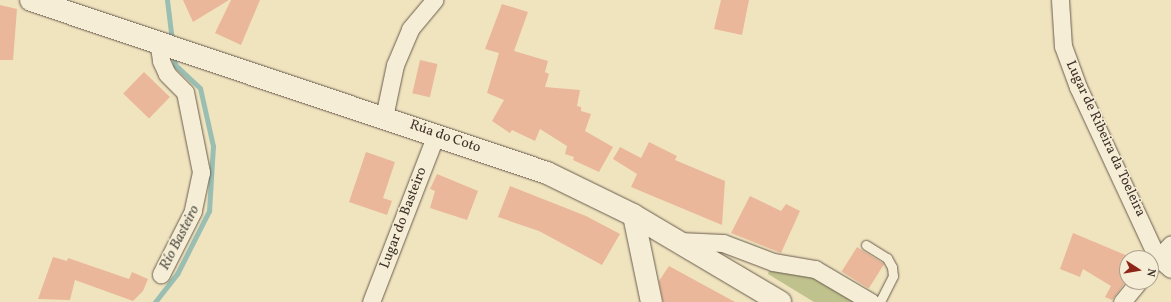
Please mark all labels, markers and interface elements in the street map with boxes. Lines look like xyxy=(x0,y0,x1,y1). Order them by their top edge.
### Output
street label: Lugar de Ribeira da Toeleira xyxy=(1061,58,1149,220)
street label: Rúa do Coto xyxy=(407,117,483,157)
street label: Lugar do Basteiro xyxy=(377,165,431,271)
water label: Río Basteiro xyxy=(156,203,204,273)
north arrow xyxy=(1119,250,1159,290)
text: N xyxy=(1142,267,1158,278)

